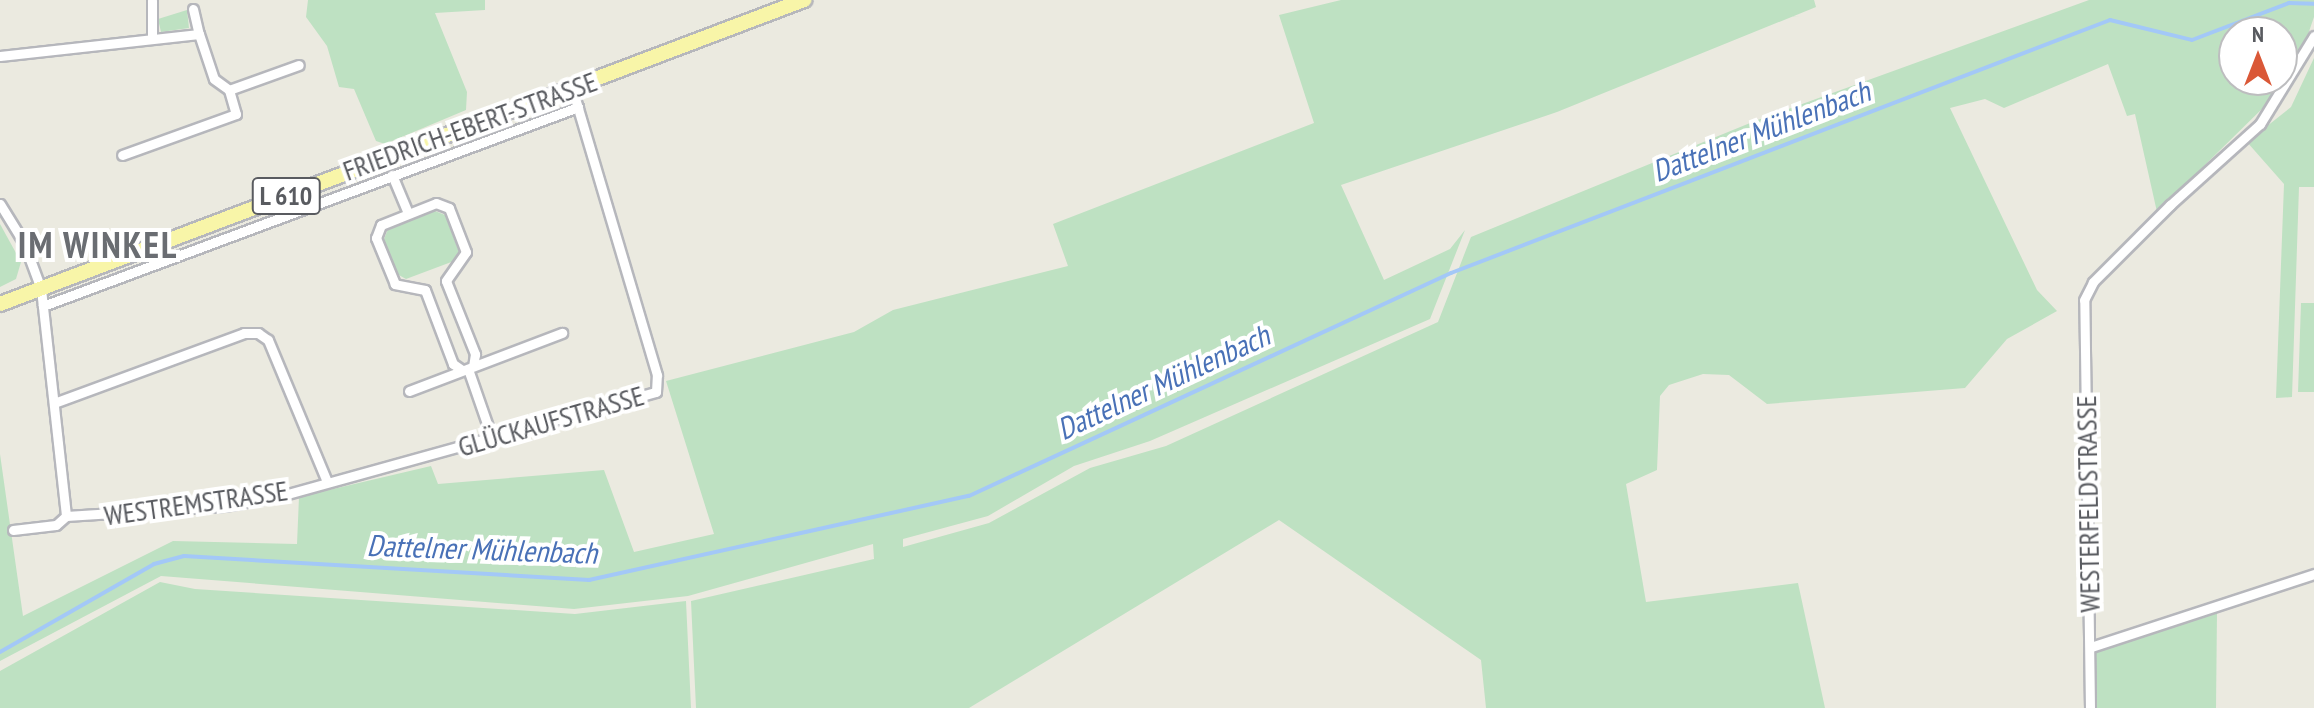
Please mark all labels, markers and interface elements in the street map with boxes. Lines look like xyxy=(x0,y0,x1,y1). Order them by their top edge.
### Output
north arrow xyxy=(2218,16,2298,96)
text: N xyxy=(2252,20,2264,48)
street label: FRIEDRICH-EBERT-STRASSE xyxy=(338,64,602,188)
water label: Dattelner Mühlenbach xyxy=(1647,73,1875,189)
road number: L 610 xyxy=(250,174,322,218)
district label: IM WINKEL xyxy=(17,223,179,267)
water label: Dattelner Mühlenbach xyxy=(1051,317,1275,447)
street label: GLÜCKAUFSTRASSE xyxy=(454,378,648,464)
street label: WESTERFELDSTRASSE xyxy=(2069,395,2107,613)
street label: WESTREMSTRASSE xyxy=(102,473,290,533)
water label: Dattelner Mühlenbach xyxy=(366,527,598,571)

